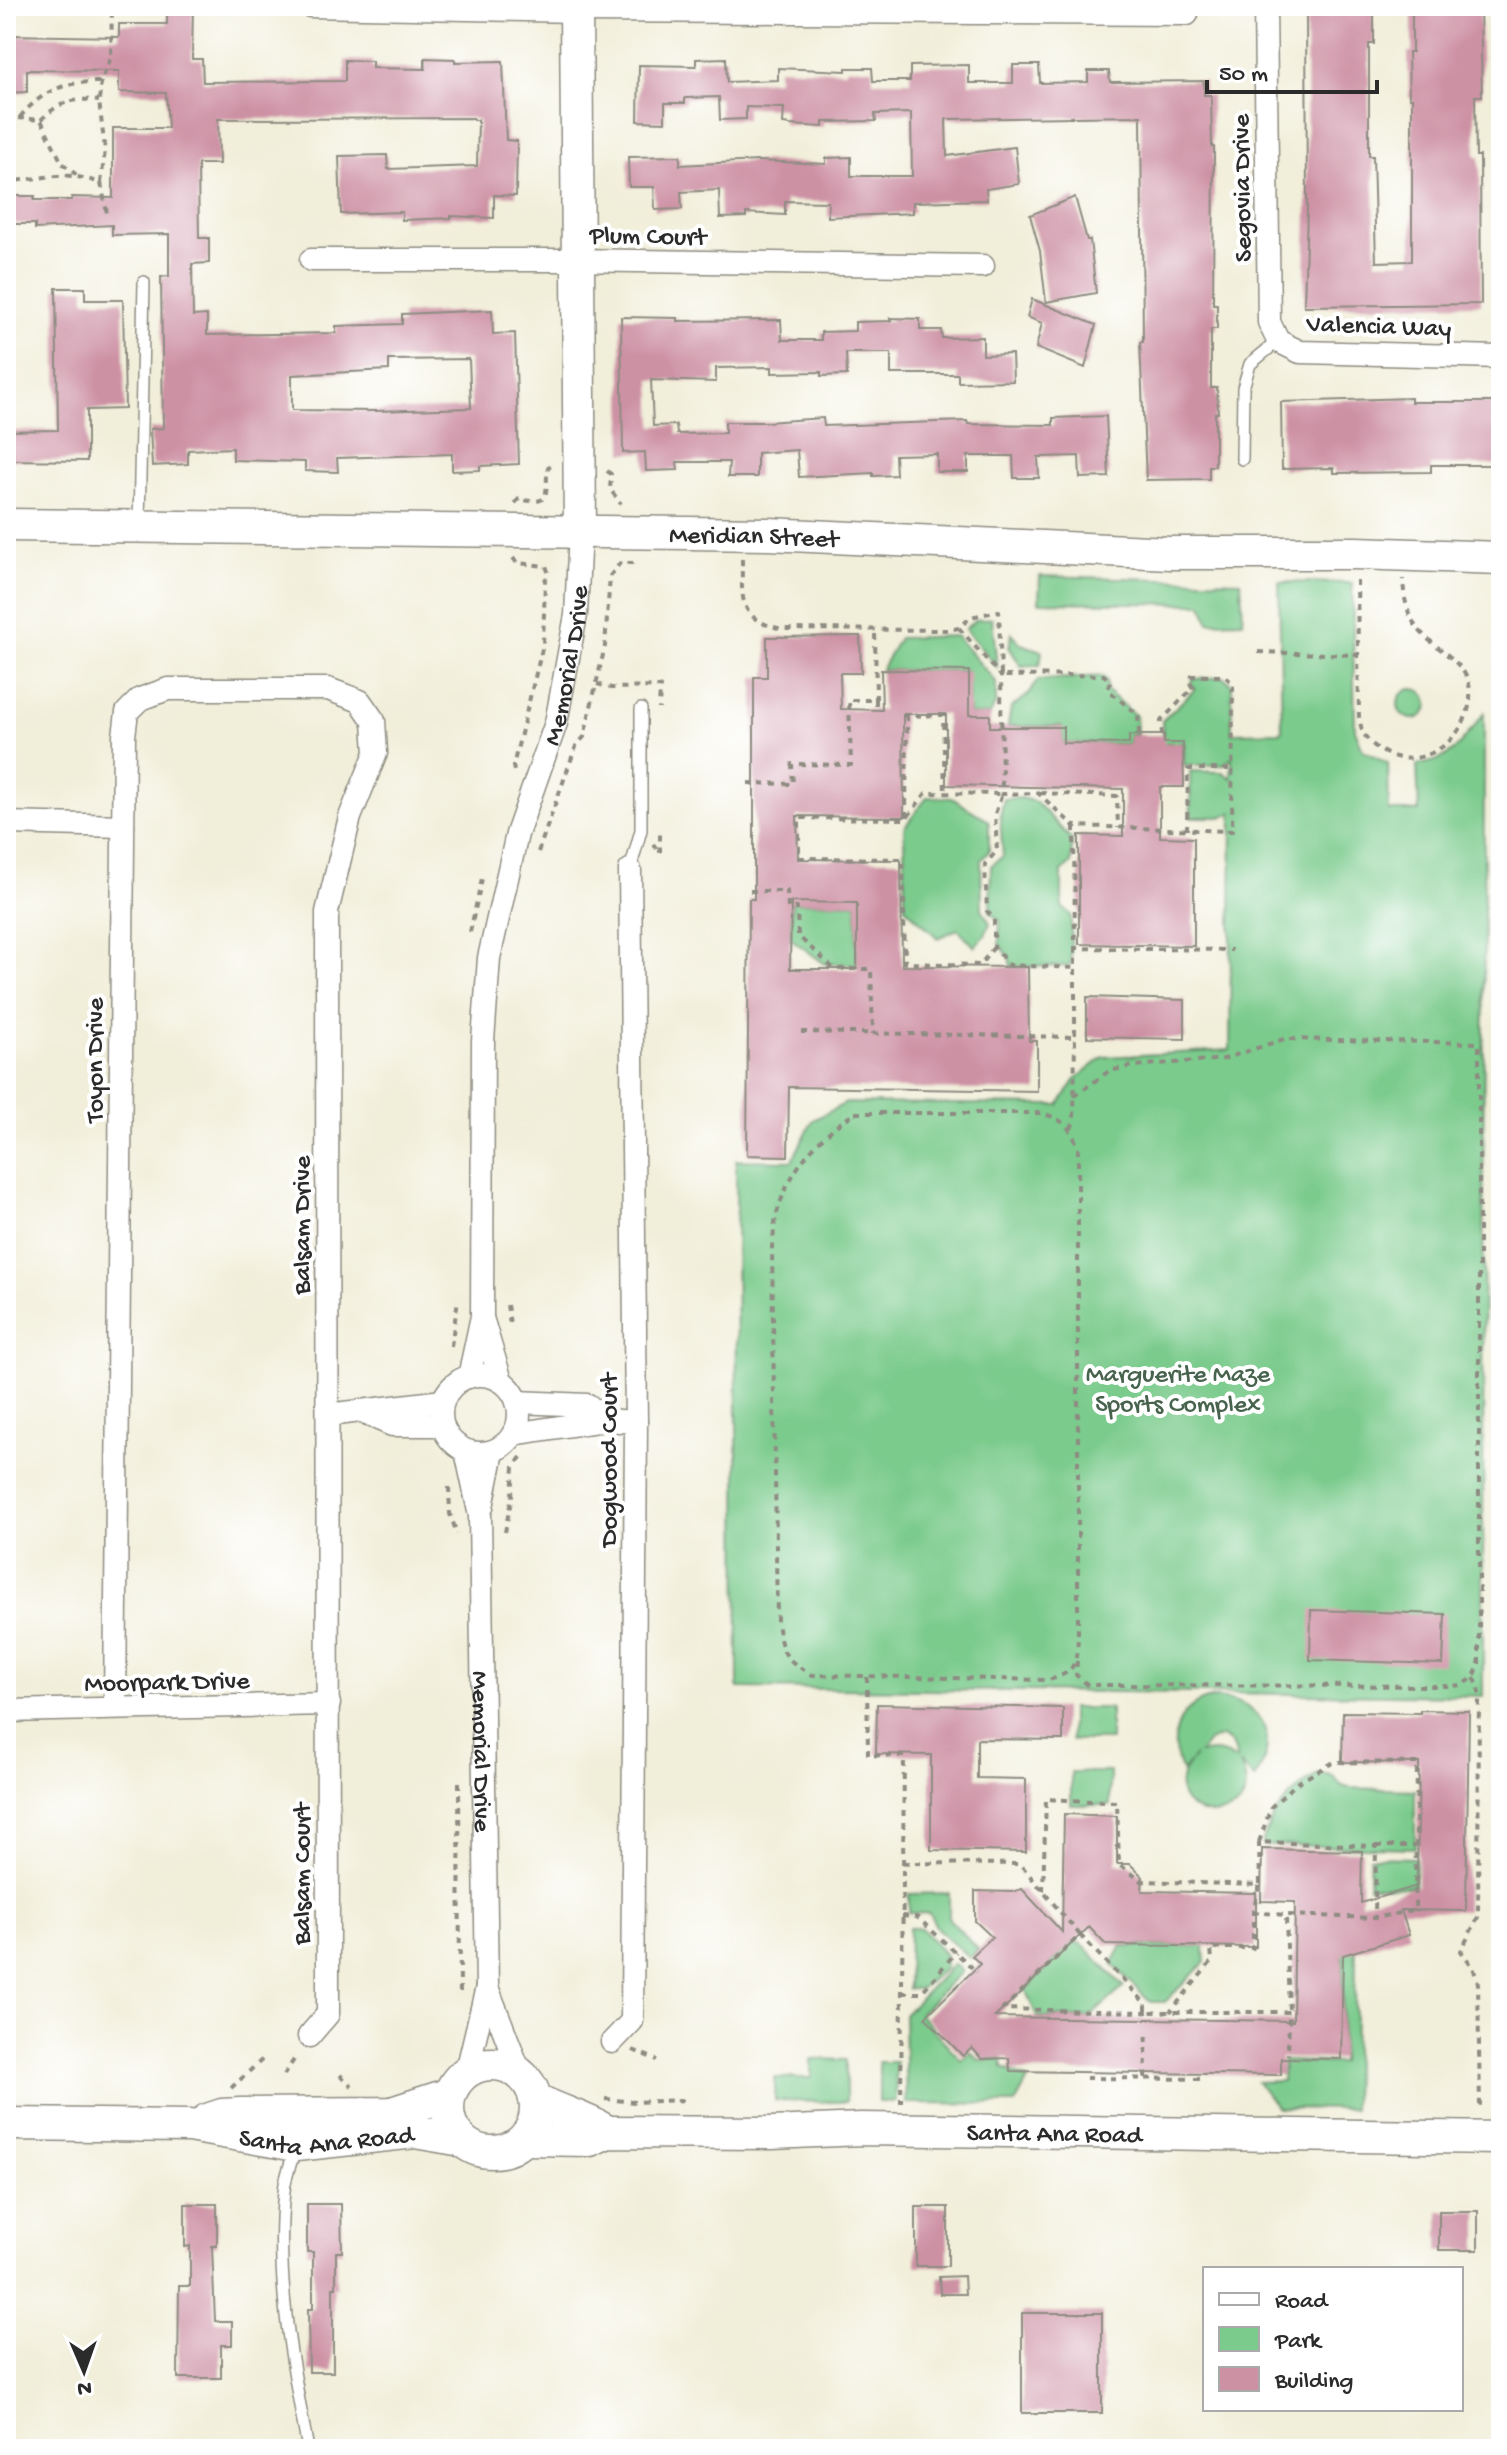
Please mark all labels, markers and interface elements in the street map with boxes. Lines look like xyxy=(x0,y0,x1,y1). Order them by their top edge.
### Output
scale bar xyxy=(1207,44,1377,94)
text: 50 m xyxy=(1219,61,1268,90)
street label: Segovia Drive xyxy=(1228,113,1261,262)
street label: Plum Court xyxy=(588,222,709,255)
street label: Valencia Way xyxy=(1305,310,1452,347)
street label: Meridian Street xyxy=(669,522,842,557)
street label: Memorial Drive xyxy=(538,584,597,750)
street label: Toyon Drive xyxy=(82,997,113,1124)
street label: Balsam Drive xyxy=(289,1155,320,1295)
park label: Marguerite Maze Sports Complex xyxy=(1086,1361,1271,1422)
street label: Dogwood Court xyxy=(596,1371,627,1549)
street label: Moorpark Drive xyxy=(84,1668,250,1701)
street label: Memorial Drive xyxy=(462,1671,496,1833)
street label: Balsam Court xyxy=(289,1801,320,1946)
street label: Santa Ana Road xyxy=(966,2119,1144,2153)
street label: Santa Ana Road xyxy=(236,2121,417,2166)
legend xyxy=(1203,2267,1463,2411)
text: Road xyxy=(1275,2288,1329,2317)
text: Park xyxy=(1274,2328,1323,2357)
north arrow xyxy=(44,2331,124,2411)
text: Building xyxy=(1274,2368,1353,2397)
text: N xyxy=(77,2374,92,2400)

